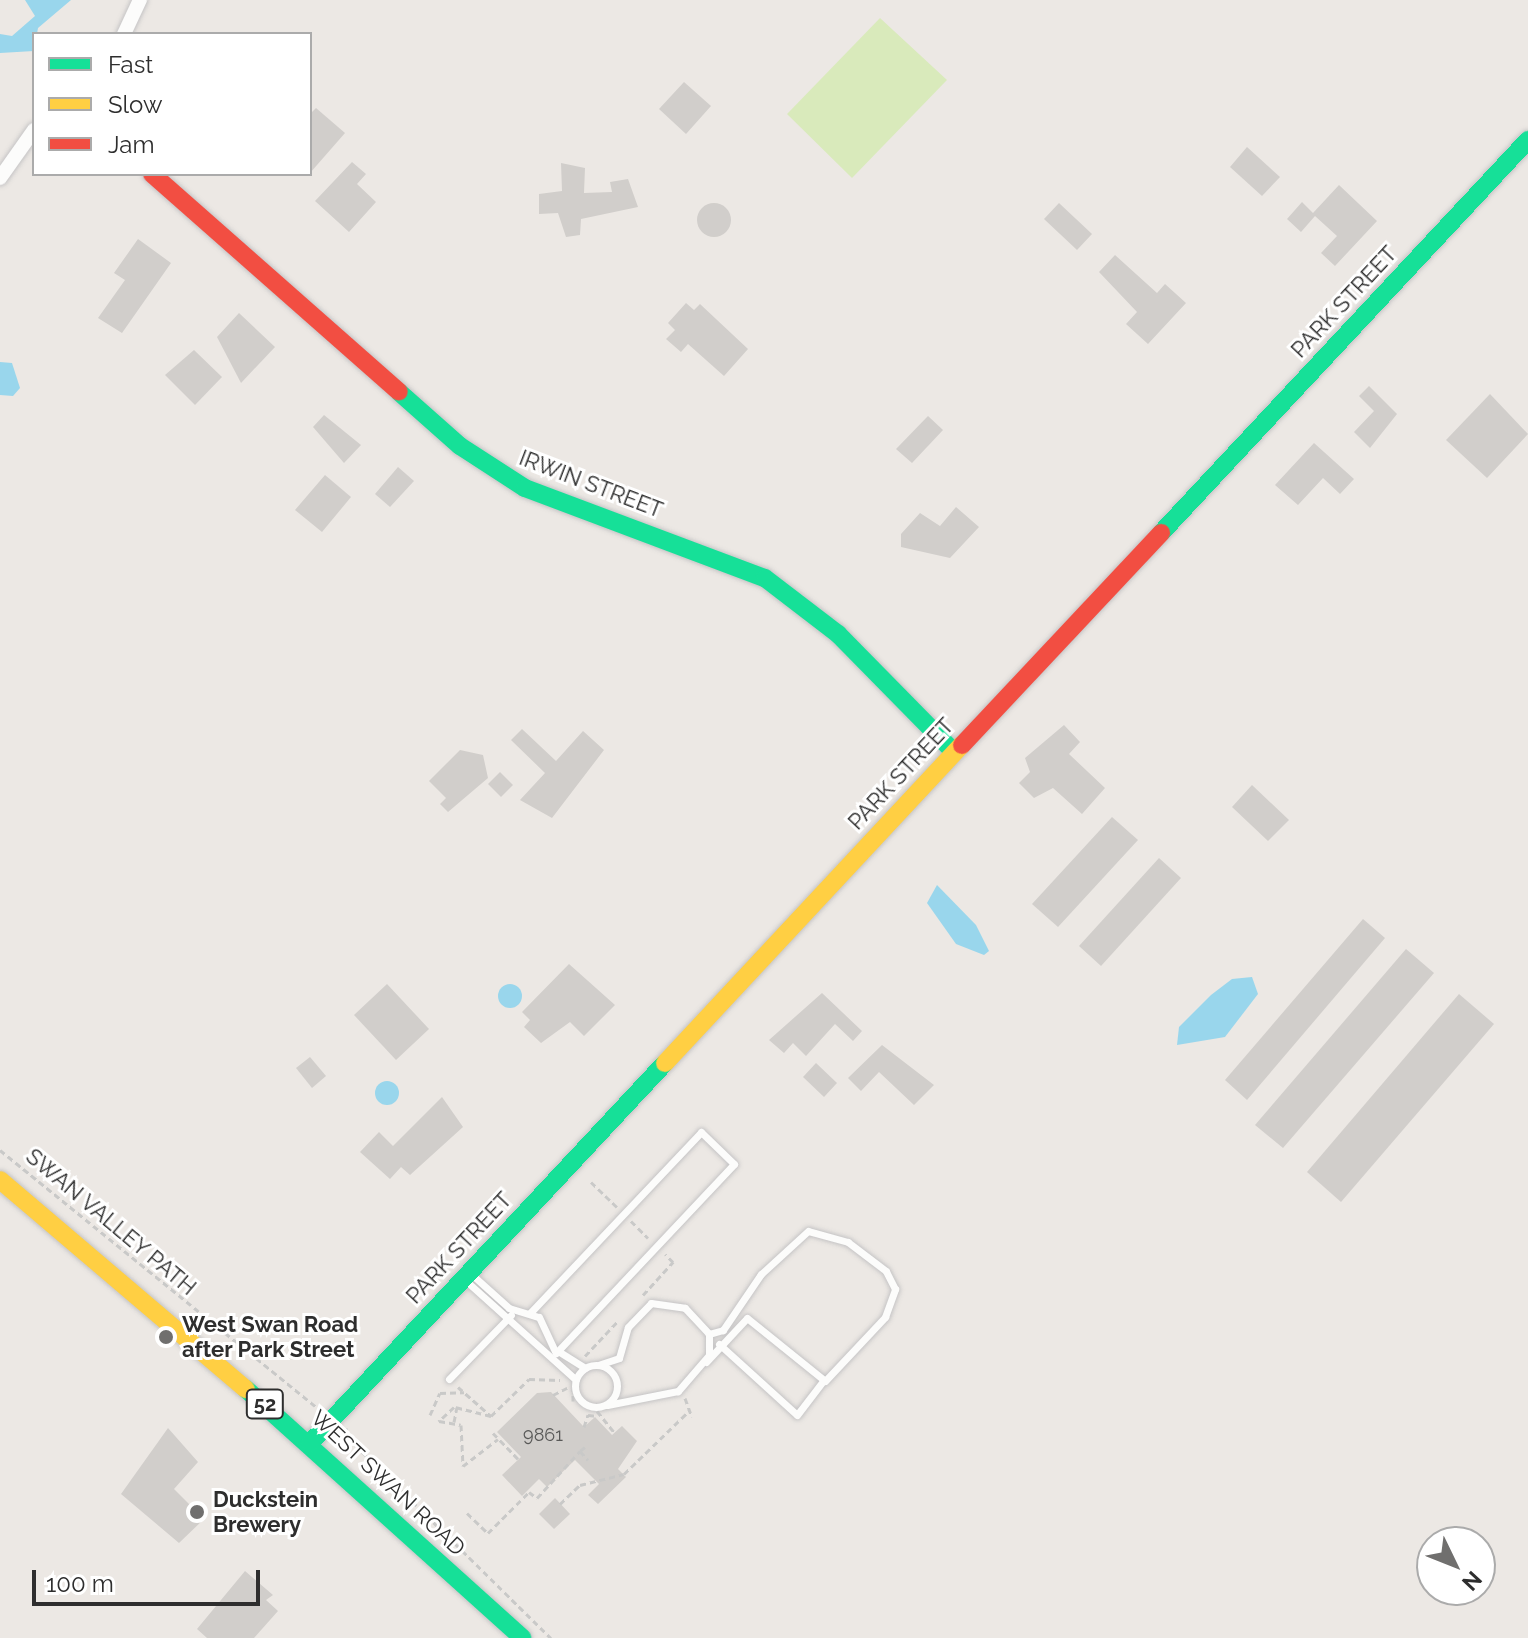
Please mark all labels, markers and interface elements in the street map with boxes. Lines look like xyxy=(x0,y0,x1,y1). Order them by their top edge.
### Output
legend xyxy=(32,32,312,176)
text: Fast xyxy=(108,50,153,79)
text: Slow xyxy=(108,90,162,119)
text: Jam xyxy=(108,130,154,159)
street label: PARK STREET xyxy=(1286,241,1402,363)
street label: IRWIN STREET xyxy=(515,444,667,524)
street label: PARK STREET xyxy=(843,713,959,835)
street label: SWAN VALLEY PATH xyxy=(20,1143,202,1301)
street label: PARK STREET xyxy=(401,1187,517,1309)
place label: West Swan Road after Park Street xyxy=(182,1311,358,1362)
marker: West Swan Road after Park Street xyxy=(157,1328,175,1346)
road number: 52 xyxy=(245,1388,285,1420)
street label: WEST SWAN ROAD xyxy=(305,1405,471,1561)
house number: 9861 xyxy=(523,1424,563,1446)
place label: Duckstein Brewery xyxy=(213,1486,318,1538)
marker: Duckstein Brewery xyxy=(188,1503,206,1521)
north arrow xyxy=(1416,1526,1496,1606)
scale bar xyxy=(36,1554,264,1604)
text: N xyxy=(1457,1566,1487,1596)
text: 100 m xyxy=(46,1569,114,1598)

